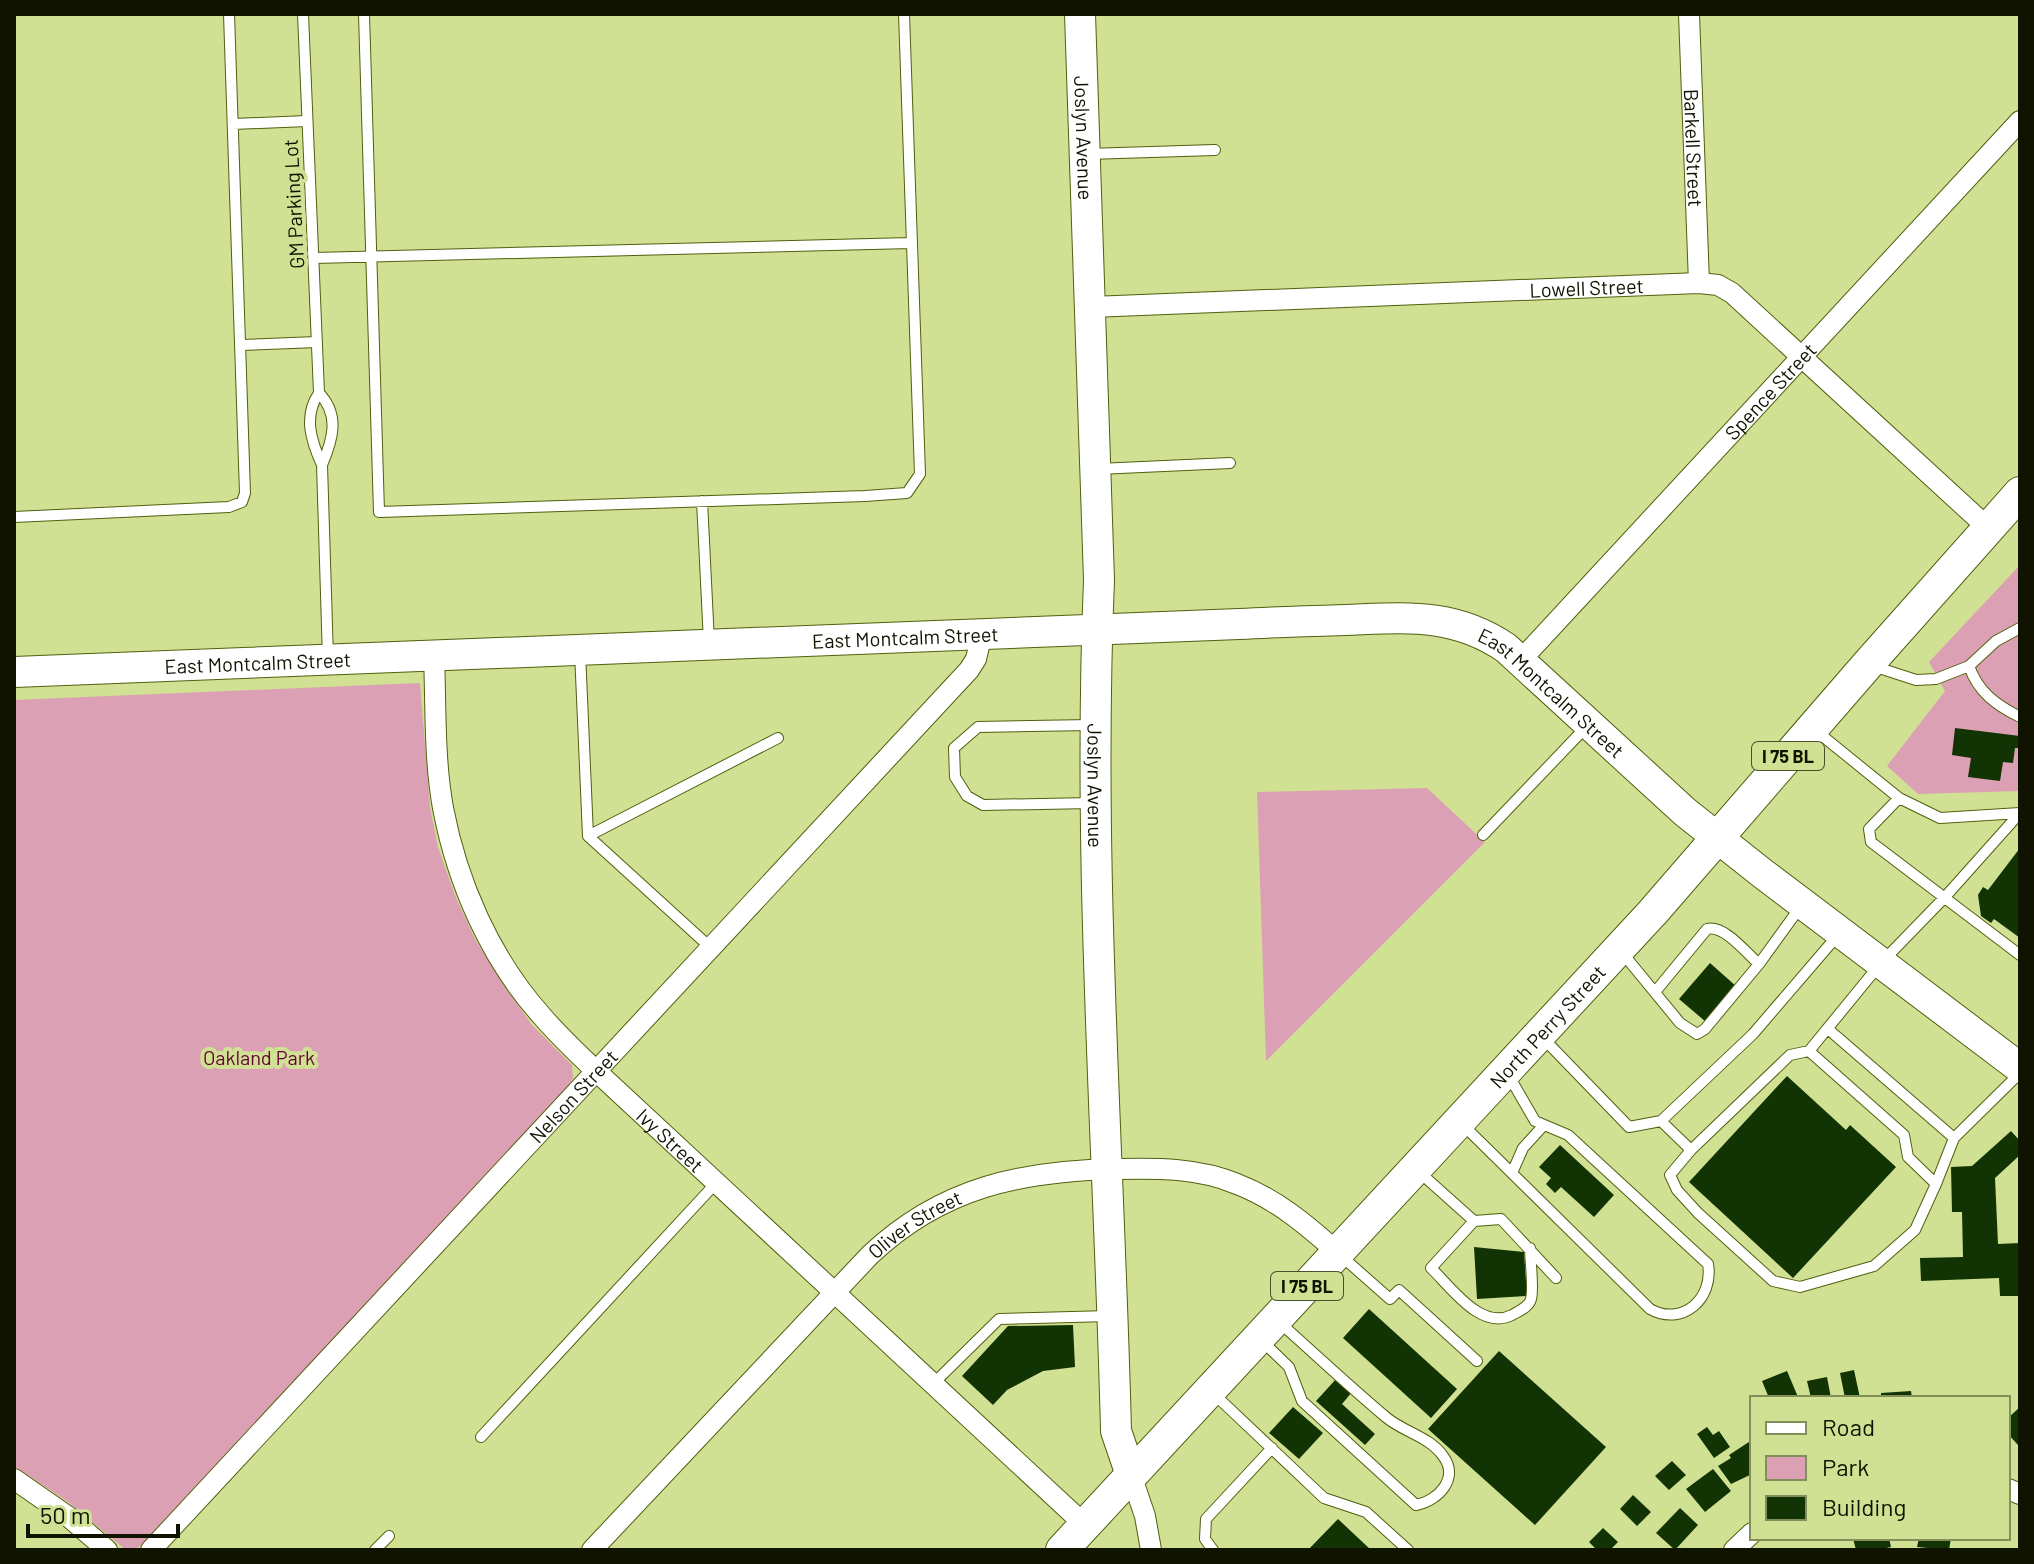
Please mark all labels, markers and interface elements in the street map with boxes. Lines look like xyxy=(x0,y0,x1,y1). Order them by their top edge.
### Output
street label: Joslyn Avenue xyxy=(1070,75,1098,200)
street label: Barkell Street xyxy=(1680,88,1708,207)
street label: GM Parking Lot xyxy=(278,139,308,269)
street label: Lowell Street xyxy=(1529,273,1644,302)
street label: Spence Street xyxy=(1719,337,1821,444)
street label: East Montcalm Street xyxy=(812,621,999,653)
street label: East Montcalm Street xyxy=(1474,622,1629,763)
street label: East Montcalm Street xyxy=(164,647,352,678)
street label: Joslyn Avenue xyxy=(1083,723,1108,848)
road number: I 75 BL xyxy=(1752,742,1824,770)
street label: North Perry Street xyxy=(1484,960,1610,1093)
street label: Nelson Street xyxy=(524,1044,622,1148)
park label: Oakland Park xyxy=(203,1045,315,1069)
street label: Ivy Street xyxy=(632,1103,709,1177)
street label: Oliver Street xyxy=(862,1185,965,1263)
road number: I 75 BL xyxy=(1271,1272,1343,1300)
legend xyxy=(1750,1396,2010,1540)
text: Road xyxy=(1822,1412,1875,1441)
text: Park xyxy=(1822,1452,1869,1481)
scale bar xyxy=(28,1488,178,1538)
text: Building xyxy=(1822,1492,1906,1521)
text: 50 m xyxy=(40,1500,91,1529)

